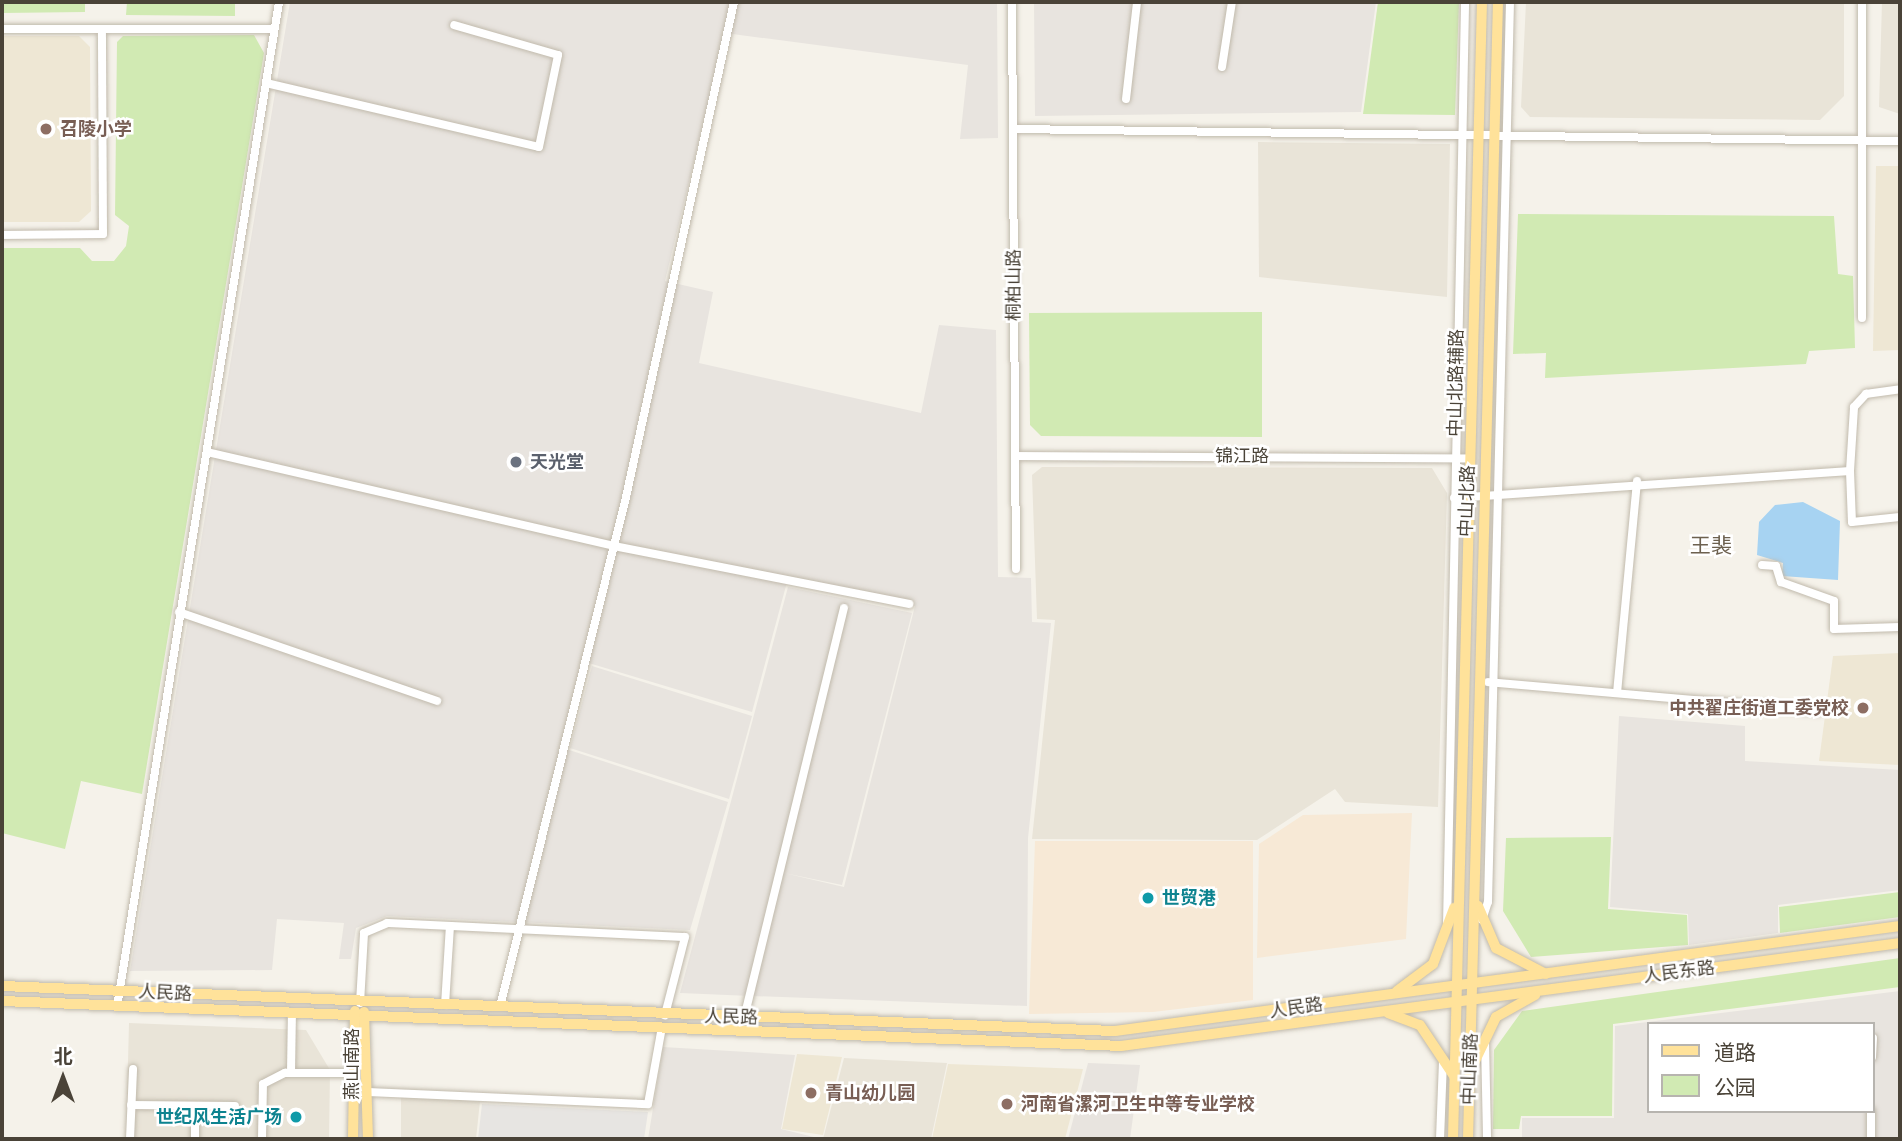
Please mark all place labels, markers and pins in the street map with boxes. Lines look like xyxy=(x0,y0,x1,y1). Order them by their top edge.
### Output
place label: 召陵小学 xyxy=(60,118,132,140)
marker: 召陵小学 xyxy=(38,121,54,137)
place label: 天光堂 xyxy=(530,451,584,473)
marker: 天光堂 xyxy=(508,454,524,470)
place label: 中共翟庄街道工委党校 xyxy=(1669,697,1849,719)
marker: 中共翟庄街道工委党校 xyxy=(1855,700,1871,716)
place label: 世贸港 xyxy=(1162,887,1216,909)
marker: 世贸港 xyxy=(1140,890,1156,906)
place label: 青山幼儿园 xyxy=(825,1082,915,1104)
marker: 青山幼儿园 xyxy=(803,1085,819,1101)
place label: 河南省漯河卫生中等专业学校 xyxy=(1021,1093,1255,1115)
marker: 河南省漯河卫生中等专业学校 xyxy=(999,1096,1015,1112)
place label: 世纪风生活广场 xyxy=(156,1106,282,1128)
marker: 世纪风生活广场 xyxy=(288,1109,304,1125)

